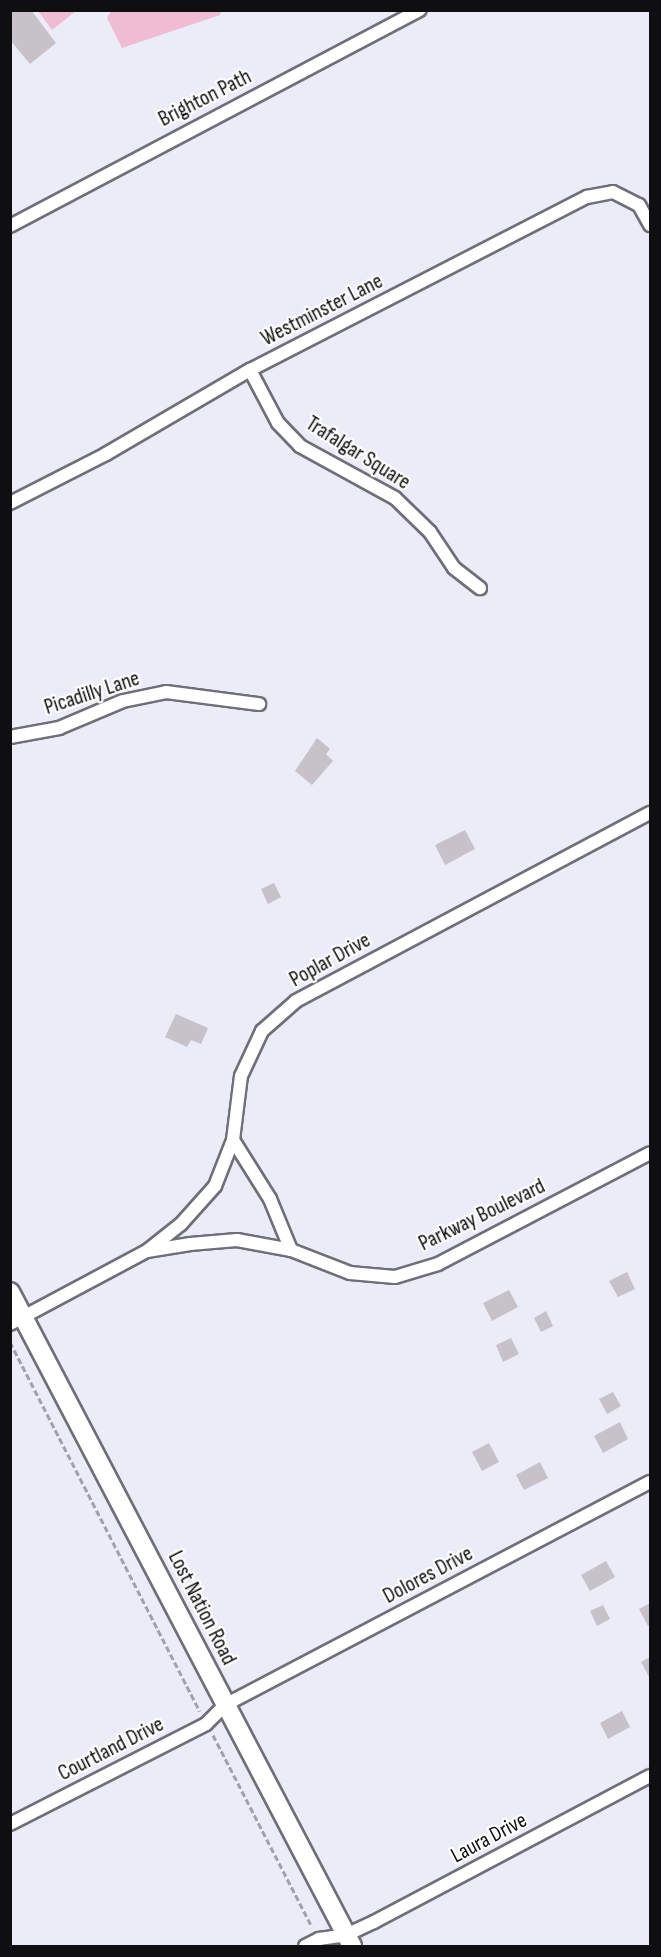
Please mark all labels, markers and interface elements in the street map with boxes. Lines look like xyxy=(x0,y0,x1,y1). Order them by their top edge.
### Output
street label: Brighton Path xyxy=(154,63,256,133)
street label: Westminster Lane xyxy=(257,268,387,352)
street label: Trafalgar Square xyxy=(301,410,415,496)
street label: Picadilly Lane xyxy=(41,665,143,721)
street label: Poplar Drive xyxy=(285,927,375,993)
street label: Parkway Boulevard xyxy=(415,1173,549,1257)
street label: Dolores Drive xyxy=(379,1540,477,1610)
street label: Lost Nation Road xyxy=(162,1547,242,1669)
street label: Courtland Drive xyxy=(54,1711,168,1787)
street label: Laura Drive xyxy=(447,1807,531,1869)

